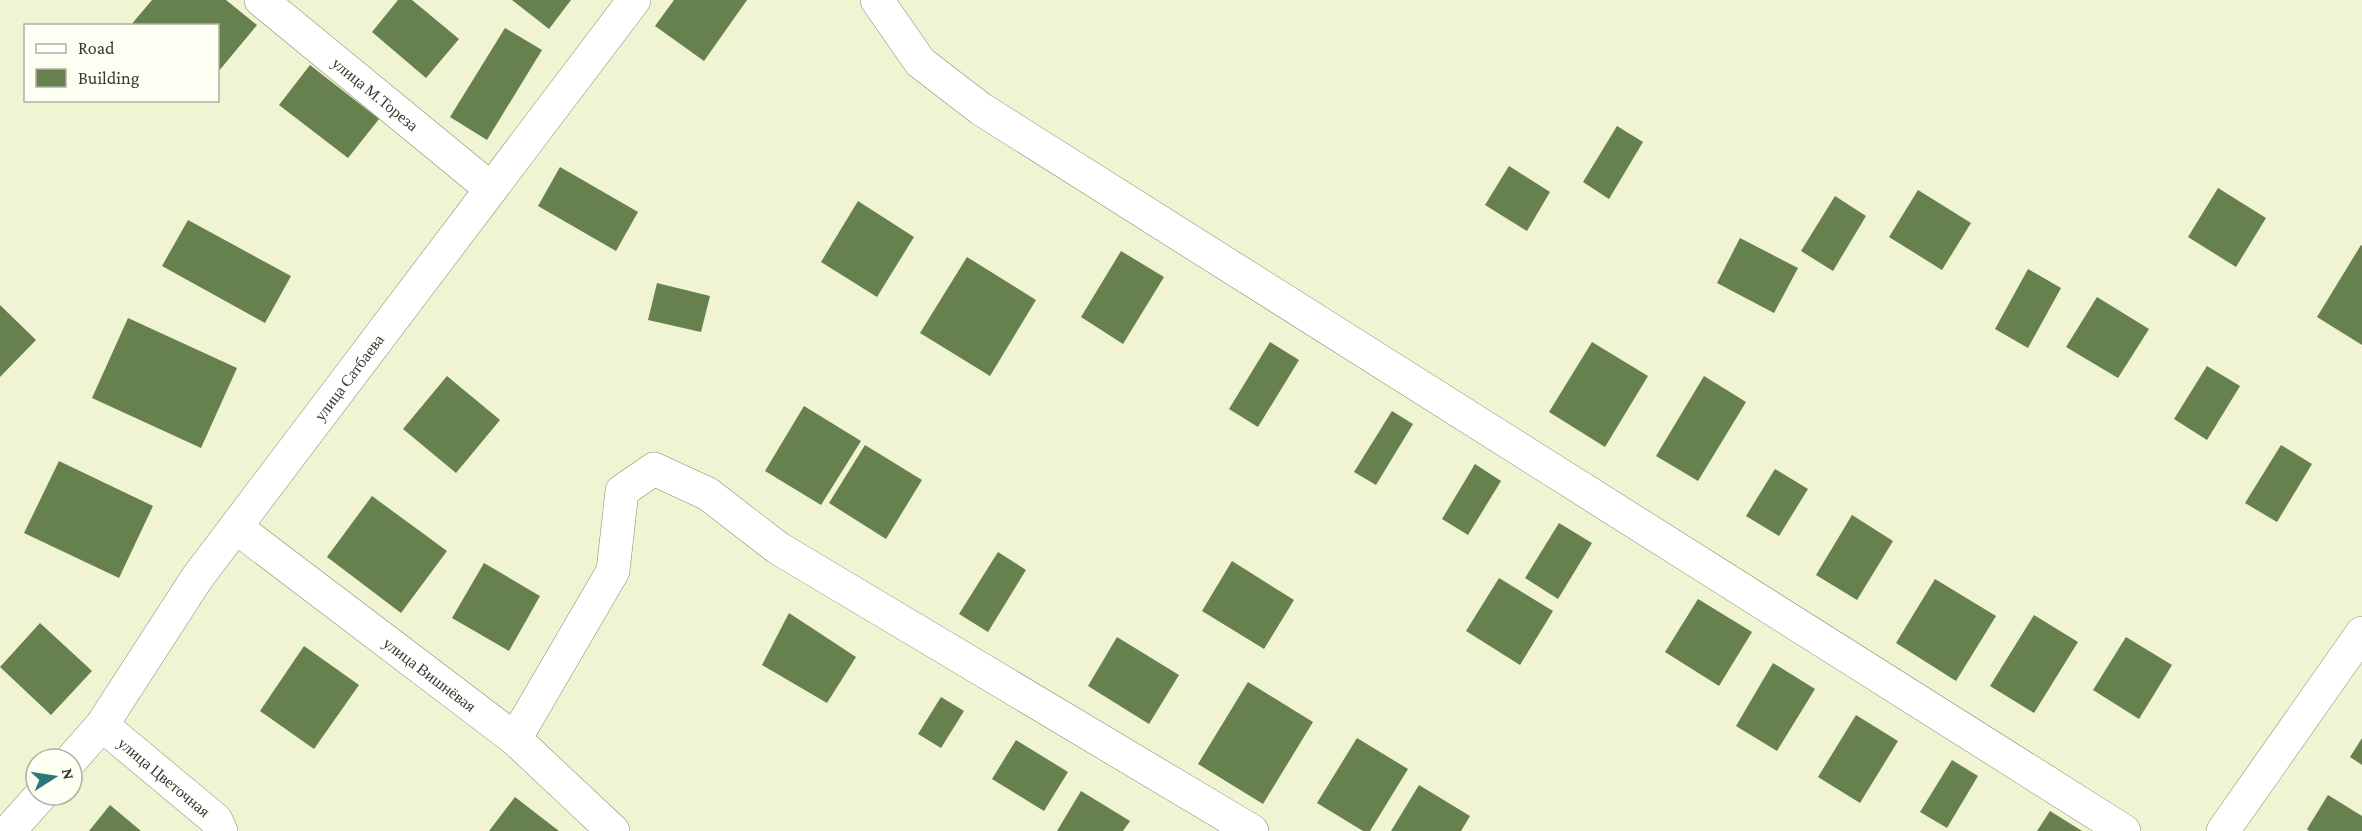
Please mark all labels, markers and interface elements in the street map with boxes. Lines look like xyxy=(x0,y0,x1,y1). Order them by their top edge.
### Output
legend xyxy=(24,24,219,102)
text: Road xyxy=(78,38,115,58)
street label: улица М.Тореза xyxy=(329,54,422,134)
text: Building xyxy=(78,68,140,88)
street label: улица Сатбаева xyxy=(311,331,387,424)
street label: улица Вишнёвая xyxy=(380,634,480,715)
street label: улица Цветочная xyxy=(114,734,214,820)
north arrow xyxy=(24,747,84,807)
text: N xyxy=(59,767,78,781)

